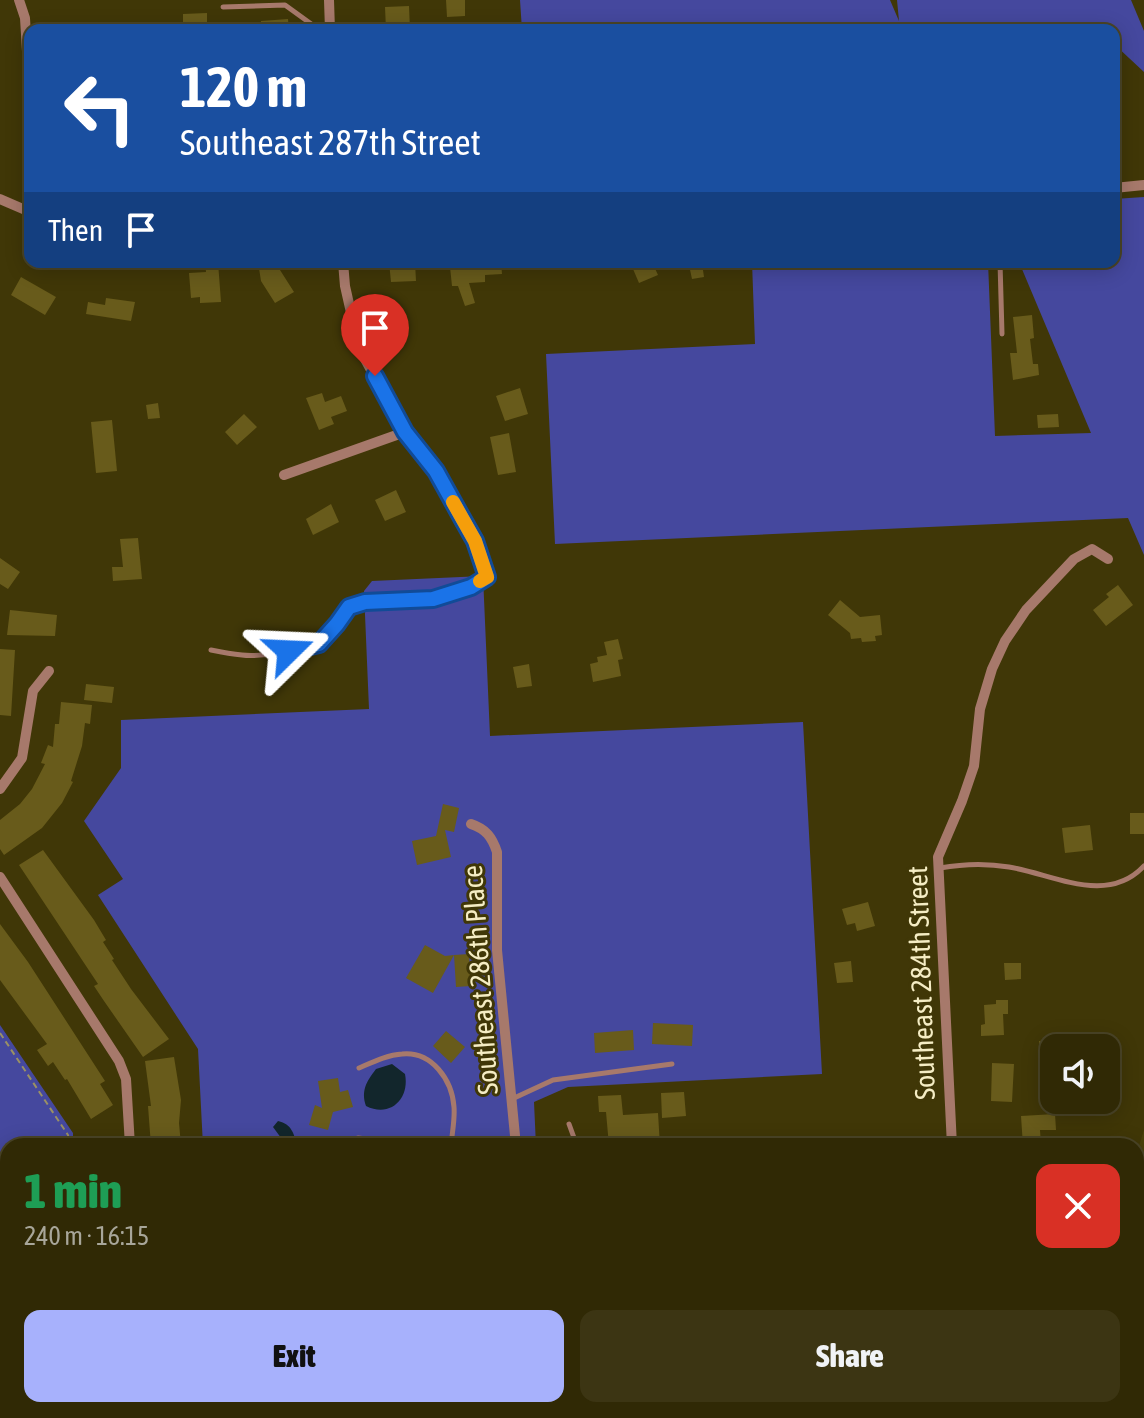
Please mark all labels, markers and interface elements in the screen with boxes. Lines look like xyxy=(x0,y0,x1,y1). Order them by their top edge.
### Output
text: 120 m xyxy=(180,55,307,119)
icon: left xyxy=(48,56,152,160)
text: Southeast 287th Street xyxy=(180,121,481,163)
icon: arrive xyxy=(119,208,163,252)
text: Then xyxy=(48,213,103,247)
pin xyxy=(341,294,409,376)
icon: arrive xyxy=(353,306,397,350)
position arrow xyxy=(247,609,331,693)
street label: Southeast 286th Place xyxy=(456,864,504,1096)
street label: Southeast 284th Street xyxy=(901,866,941,1100)
map controls xyxy=(1040,1034,1120,1114)
button: sound xyxy=(1040,1034,1120,1114)
text: 1 min xyxy=(24,1163,122,1218)
button: close xyxy=(1036,1164,1120,1248)
text: 240 m · 16:15 xyxy=(24,1221,149,1251)
button: Exit xyxy=(24,1310,564,1402)
button: Share xyxy=(580,1310,1120,1402)

